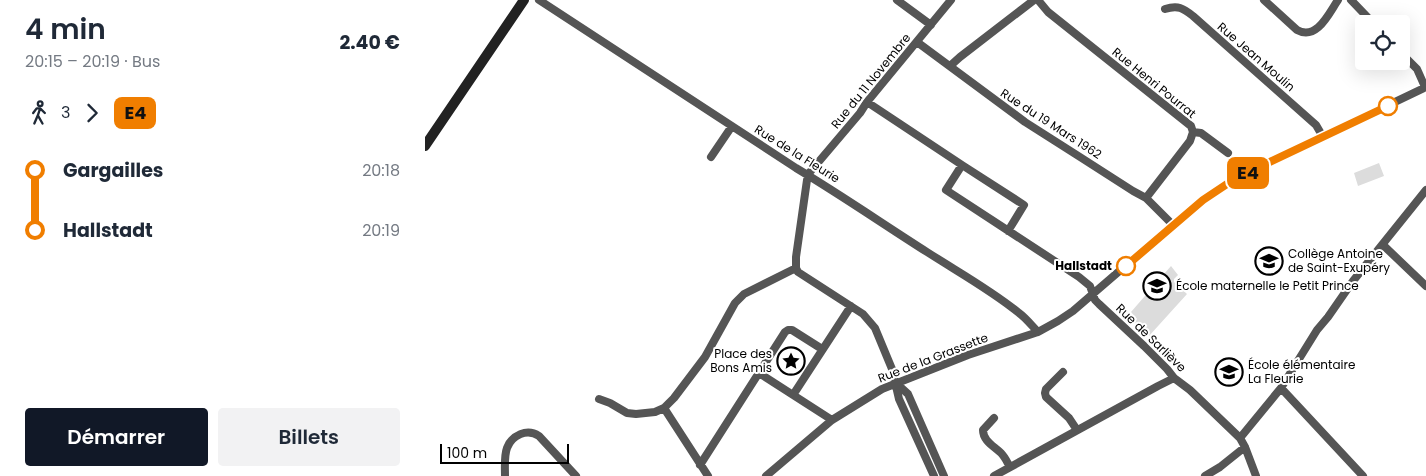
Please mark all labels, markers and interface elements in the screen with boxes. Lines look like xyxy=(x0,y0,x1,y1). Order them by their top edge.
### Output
text: 4 min xyxy=(25,10,106,49)
map controls xyxy=(1355,15,1410,70)
button: locate xyxy=(1355,15,1410,70)
street label: Rue Jean Moulin xyxy=(1214,18,1299,95)
text: 2.40 € xyxy=(339,29,400,56)
street label: Rue du 11 Novembre xyxy=(827,29,914,132)
street label: Rue Henri Pourrat xyxy=(1109,43,1200,122)
text: 20:15 – 20:19 · Bus xyxy=(25,50,160,73)
street label: Rue du 19 Mars 1962 xyxy=(997,84,1105,163)
unlabelled marker xyxy=(1378,96,1398,116)
icon: walk xyxy=(25,99,53,127)
icon: forward xyxy=(78,99,106,127)
text: E4 xyxy=(124,100,146,125)
text: 3 xyxy=(61,101,70,124)
street label: Rue de la Fleurie xyxy=(751,120,843,187)
text: Gargailles xyxy=(63,157,163,184)
line badge: E4 xyxy=(1225,157,1271,189)
text: 20:18 xyxy=(362,159,400,182)
text: E4 xyxy=(1237,160,1259,185)
text: Hallstadt xyxy=(63,217,153,244)
text: 20:19 xyxy=(362,219,400,242)
place label: Collège Antoine de Saint-Exupéry xyxy=(1288,245,1390,276)
school or university icon: Collège Antoine de Saint-Exupéry xyxy=(1254,246,1284,276)
marker: Hallstadt xyxy=(1116,256,1136,276)
place label: Hallstadt xyxy=(1055,257,1112,274)
school or university icon: École maternelle le Petit Prince xyxy=(1142,271,1172,301)
place label: École maternelle le Petit Prince xyxy=(1176,277,1359,294)
street label: Rue de Sarliève xyxy=(1113,300,1190,376)
street label: Rue de la Grassette xyxy=(875,329,990,386)
place label: Place des Bons Amis xyxy=(710,345,772,376)
place icon: Place des Bons Amis xyxy=(776,346,806,376)
place label: École élémentaire La Fleurie xyxy=(1248,356,1355,387)
school or university icon: École élémentaire La Fleurie xyxy=(1214,357,1244,387)
button: Démarrer xyxy=(25,408,208,466)
button: Billets xyxy=(218,408,400,466)
scale bar xyxy=(440,441,569,464)
text: 100 m xyxy=(447,443,487,463)

